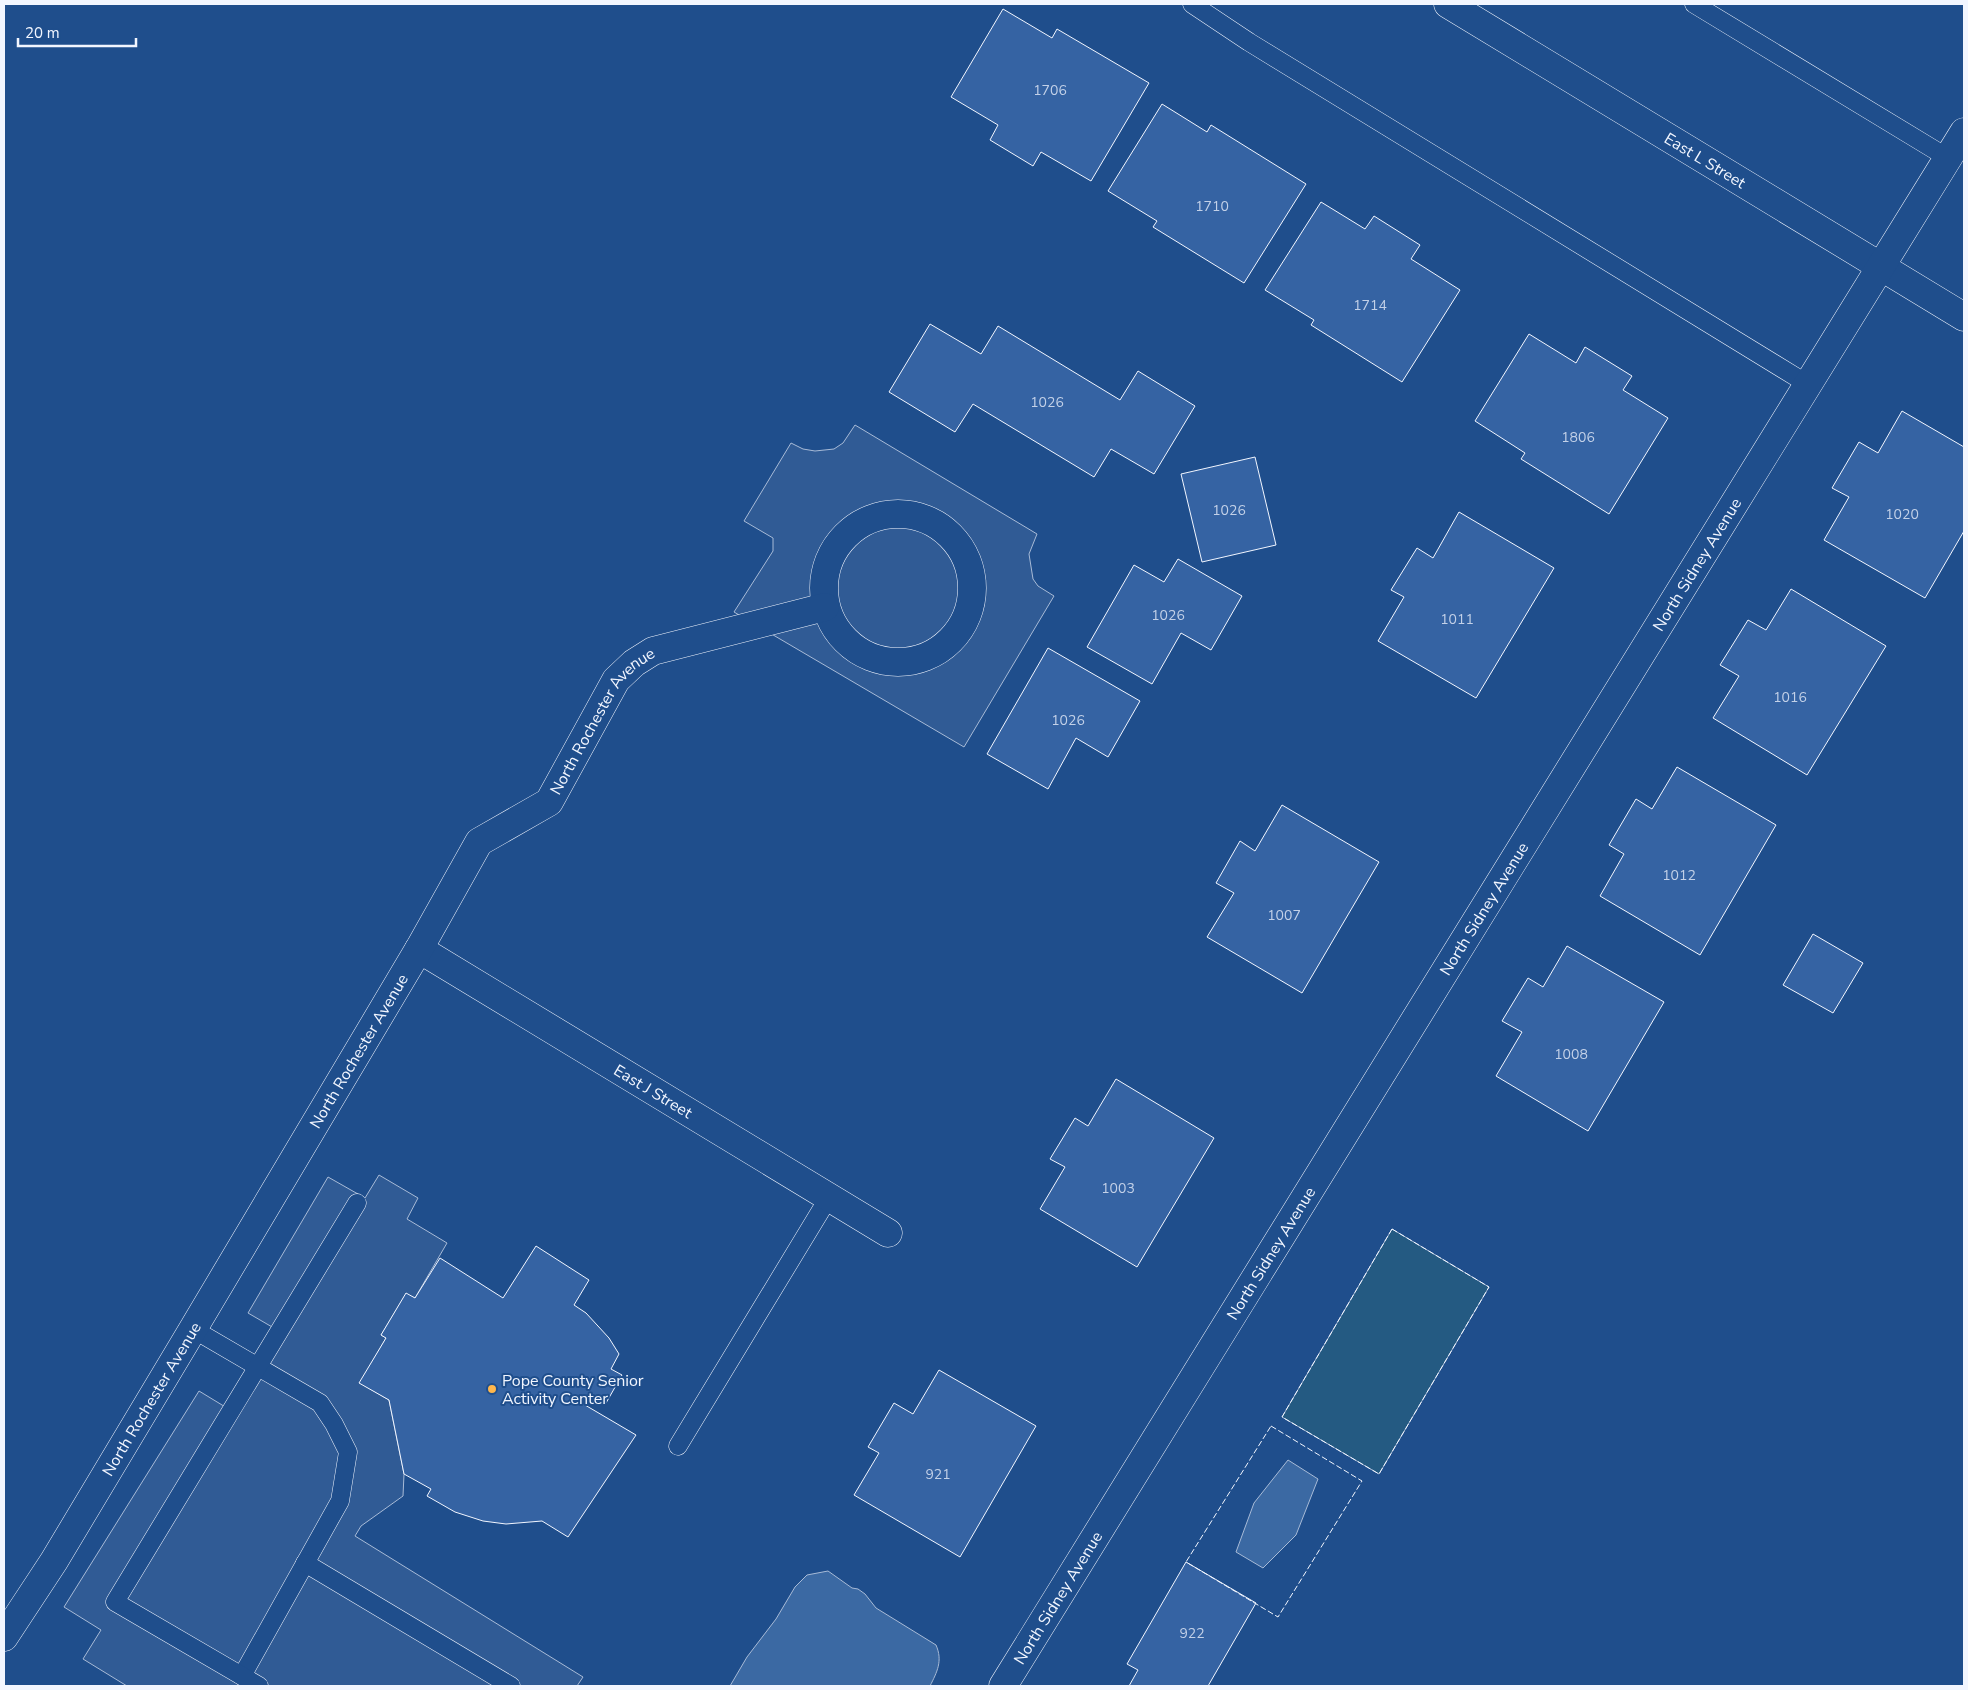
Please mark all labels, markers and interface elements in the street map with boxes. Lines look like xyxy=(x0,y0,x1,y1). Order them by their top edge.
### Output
scale bar xyxy=(18,15,135,47)
text: 20 m xyxy=(25,23,60,43)
house number: 1706 xyxy=(1033,81,1067,100)
street label: East L Street xyxy=(1660,128,1750,194)
house number: 1710 xyxy=(1195,197,1229,216)
house number: 1714 xyxy=(1353,296,1387,315)
house number: 1026 xyxy=(1030,393,1064,412)
house number: 1806 xyxy=(1561,428,1595,447)
street label: North Sidney Avenue xyxy=(1648,494,1747,636)
house number: 1026 xyxy=(1212,501,1246,520)
house number: 1020 xyxy=(1885,505,1919,524)
house number: 1026 xyxy=(1151,606,1185,625)
house number: 1011 xyxy=(1440,610,1474,629)
street label: North Rochester Avenue xyxy=(545,643,659,799)
house number: 1016 xyxy=(1773,688,1807,707)
house number: 1026 xyxy=(1051,711,1085,730)
street label: North Sidney Avenue xyxy=(1435,838,1534,980)
house number: 1012 xyxy=(1662,866,1696,885)
house number: 1007 xyxy=(1267,906,1301,925)
street label: North Rochester Avenue xyxy=(305,970,414,1133)
house number: 1008 xyxy=(1554,1045,1588,1064)
street label: East J Street xyxy=(609,1060,697,1124)
house number: 1003 xyxy=(1101,1179,1135,1198)
street label: North Sidney Avenue xyxy=(1222,1183,1321,1324)
street label: North Rochester Avenue xyxy=(97,1318,207,1481)
place label: Pope County Senior Activity Center xyxy=(502,1370,644,1410)
marker: Pope County Senior Activity Center xyxy=(486,1383,498,1395)
house number: 921 xyxy=(925,1465,951,1484)
street label: North Sidney Avenue xyxy=(1009,1527,1108,1669)
house number: 922 xyxy=(1179,1624,1205,1643)

